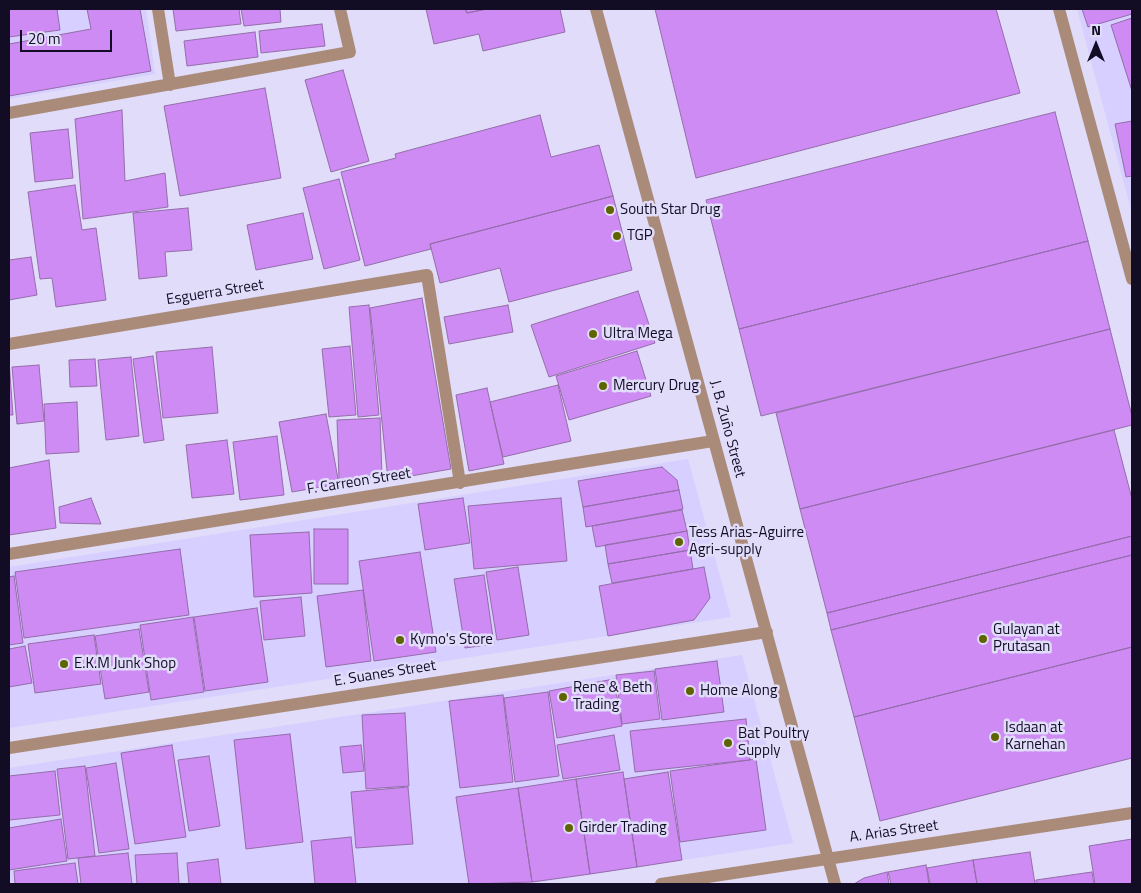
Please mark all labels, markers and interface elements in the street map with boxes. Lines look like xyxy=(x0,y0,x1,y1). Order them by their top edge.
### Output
text: N xyxy=(1091,19,1101,40)
scale bar xyxy=(22,20,115,52)
north arrow xyxy=(1071,20,1121,70)
text: 20 m xyxy=(28,27,61,50)
place label: South Star Drug xyxy=(620,201,720,219)
marker: South Star Drug xyxy=(604,204,616,216)
place label: TGP xyxy=(627,227,653,245)
marker: TGP xyxy=(611,230,623,242)
street label: Esguerra Street xyxy=(165,276,265,310)
place label: Ultra Mega xyxy=(603,325,673,343)
marker: Ultra Mega xyxy=(587,328,599,340)
place label: Mercury Drug xyxy=(613,377,699,395)
street label: J. B. Zuño Street xyxy=(705,378,749,480)
marker: Mercury Drug xyxy=(597,380,609,392)
street label: F. Carreon Street xyxy=(306,465,412,499)
place label: Tess Arias-Aguirre Agri-supply xyxy=(689,524,804,559)
marker: Tess Arias-Aguirre Agri-supply xyxy=(673,536,685,548)
place label: Gulayan at Prutasan xyxy=(993,621,1060,656)
place label: Kymo's Store xyxy=(410,631,493,649)
marker: Gulayan at Prutasan xyxy=(977,633,989,645)
marker: Kymo's Store xyxy=(394,634,406,646)
place label: E.K.M Junk Shop xyxy=(74,655,176,673)
street label: E. Suanes Street xyxy=(333,657,437,691)
marker: E.K.M Junk Shop xyxy=(58,658,70,670)
place label: Rene & Beth Trading xyxy=(573,679,652,714)
place label: Home Along xyxy=(700,682,777,700)
marker: Home Along xyxy=(684,685,696,697)
marker: Rene & Beth Trading xyxy=(557,691,569,703)
place label: Isdaan at Karnehan xyxy=(1005,719,1065,754)
place label: Bat Poultry Supply xyxy=(738,725,809,760)
marker: Isdaan at Karnehan xyxy=(989,731,1001,743)
marker: Bat Poultry Supply xyxy=(722,737,734,749)
street label: A. Arias Street xyxy=(849,817,939,847)
place label: Girder Trading xyxy=(579,819,667,837)
marker: Girder Trading xyxy=(563,822,575,834)

